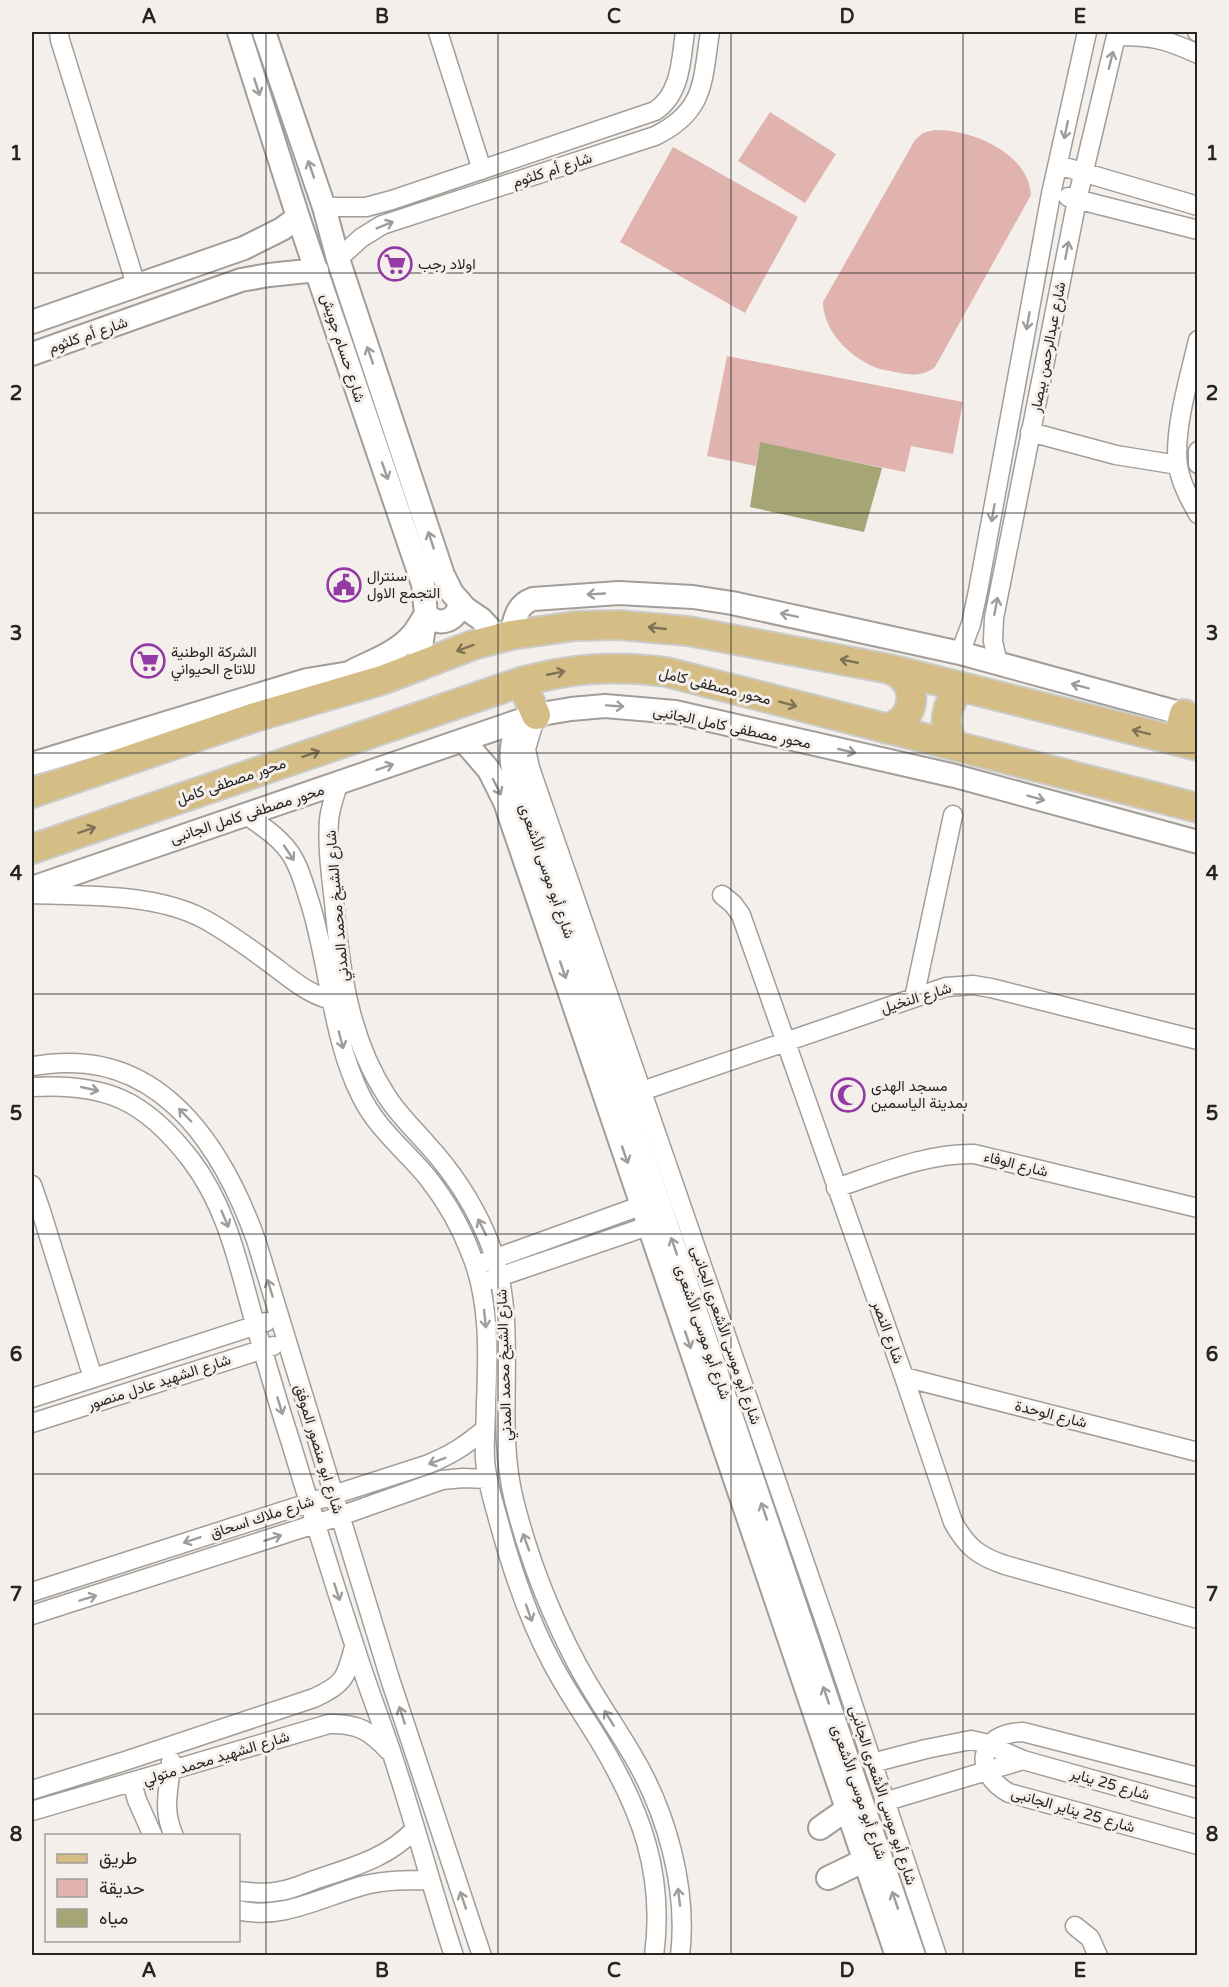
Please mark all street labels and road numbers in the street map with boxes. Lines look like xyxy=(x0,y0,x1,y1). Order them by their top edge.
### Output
street label: شارع أم كلثوم xyxy=(510,149,595,193)
street label: شارع عبدالرحمن بيصار xyxy=(1026,280,1071,415)
street label: شارع حسام جويش xyxy=(315,291,369,406)
street label: شارع أم كلثوم xyxy=(46,313,131,359)
street label: محور مصطفى كامل xyxy=(657,663,773,710)
street label: محور مصطفى كامل الجانبى xyxy=(651,701,813,754)
street label: محور مصطفى كامل xyxy=(174,754,288,809)
street label: محور مصطفى كامل الجانبى xyxy=(168,781,327,848)
street label: شارع أبو موسى الأشعرى xyxy=(514,801,579,942)
street label: شارع الشيخ محمد المدني xyxy=(321,829,357,983)
street label: شارع النخيل xyxy=(878,979,954,1019)
street label: شارع الوفاء xyxy=(982,1147,1050,1183)
street label: شارع أبو موسى الأشعرى الجانبى xyxy=(685,1243,765,1428)
street label: شارع أبو موسى الأشعرى xyxy=(670,1262,735,1403)
street label: شارع الشيخ محمد المدني xyxy=(492,1288,520,1441)
street label: شارع النصر xyxy=(866,1297,908,1367)
street label: شارع الشهيد عادل منصور xyxy=(84,1350,234,1416)
street label: شارع ابو منصور الموفق xyxy=(289,1382,347,1517)
street label: شارع الوحدة xyxy=(1013,1396,1089,1434)
street label: شارع ملاك اسحاق xyxy=(208,1492,317,1544)
street label: شارع أبو موسى الأشعرى الجانبى xyxy=(844,1703,921,1888)
street label: شارع أبو موسى الأشعرى xyxy=(826,1722,891,1863)
street label: شارع الشهيد محمد متولي xyxy=(141,1727,293,1793)
street label: شارع 25 يناير xyxy=(1067,1764,1152,1806)
street label: شارع 25 يناير الجانبى xyxy=(1008,1784,1137,1838)

